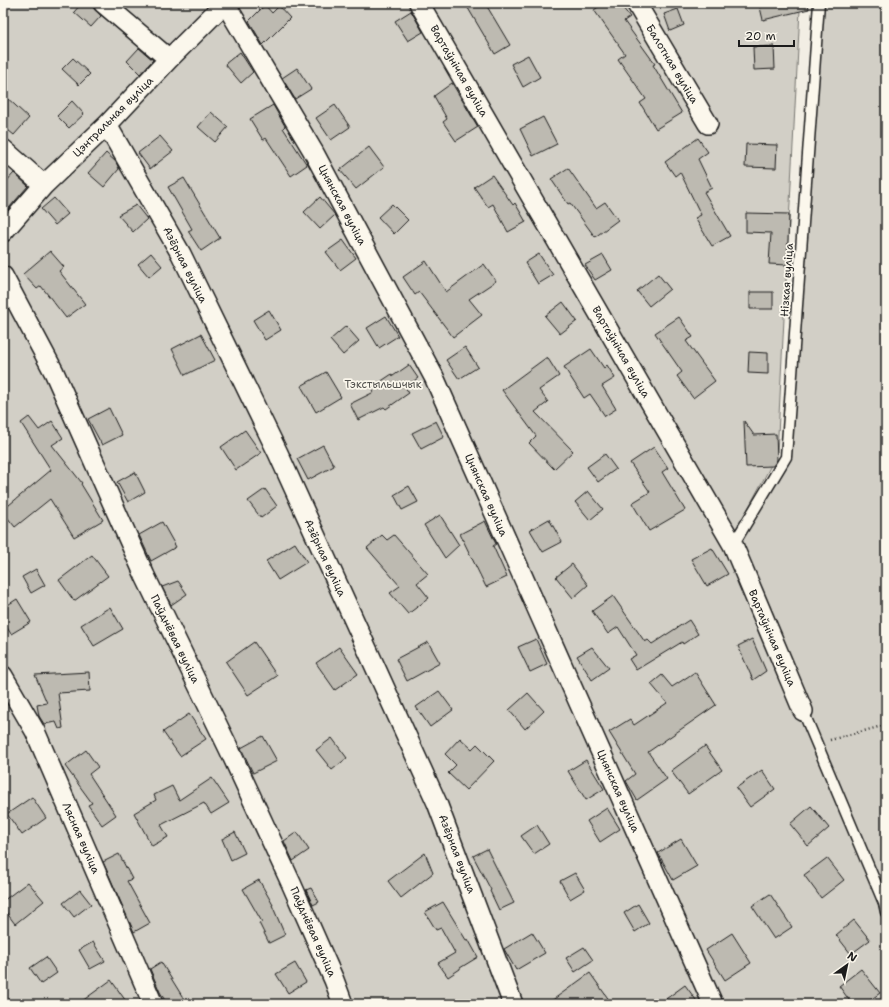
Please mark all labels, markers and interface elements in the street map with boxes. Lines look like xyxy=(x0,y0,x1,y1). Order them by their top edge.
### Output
street label: Вартаўнічая вуліца xyxy=(427,22,492,120)
street label: Балотная вуліца xyxy=(642,22,702,107)
scale bar xyxy=(739,22,794,48)
text: 20 m xyxy=(745,28,776,44)
street label: Цэнтральная вуліца xyxy=(69,73,157,161)
street label: Цнянская вуліца xyxy=(314,162,370,248)
street label: Азёрная вуліца xyxy=(159,224,211,306)
street label: Нізкая вуліца xyxy=(777,243,797,317)
street label: Вартаўнічая вуліца xyxy=(589,303,654,401)
park label: Тэкстыльшчык xyxy=(345,377,422,392)
street label: Цнянская вуліца xyxy=(461,451,511,539)
street label: Азёрная вуліца xyxy=(301,517,350,599)
street label: Вартаўнічая вуліца xyxy=(745,587,799,689)
street label: Паўднёвая вуліца xyxy=(147,592,203,686)
street label: Цнянская вуліца xyxy=(593,747,643,835)
street label: Лясная вуліца xyxy=(59,800,103,876)
street label: Азёрная вуліца xyxy=(435,812,479,896)
street label: Паўднёвая вуліца xyxy=(286,885,340,980)
north arrow xyxy=(827,945,867,985)
text: N xyxy=(844,948,860,966)

